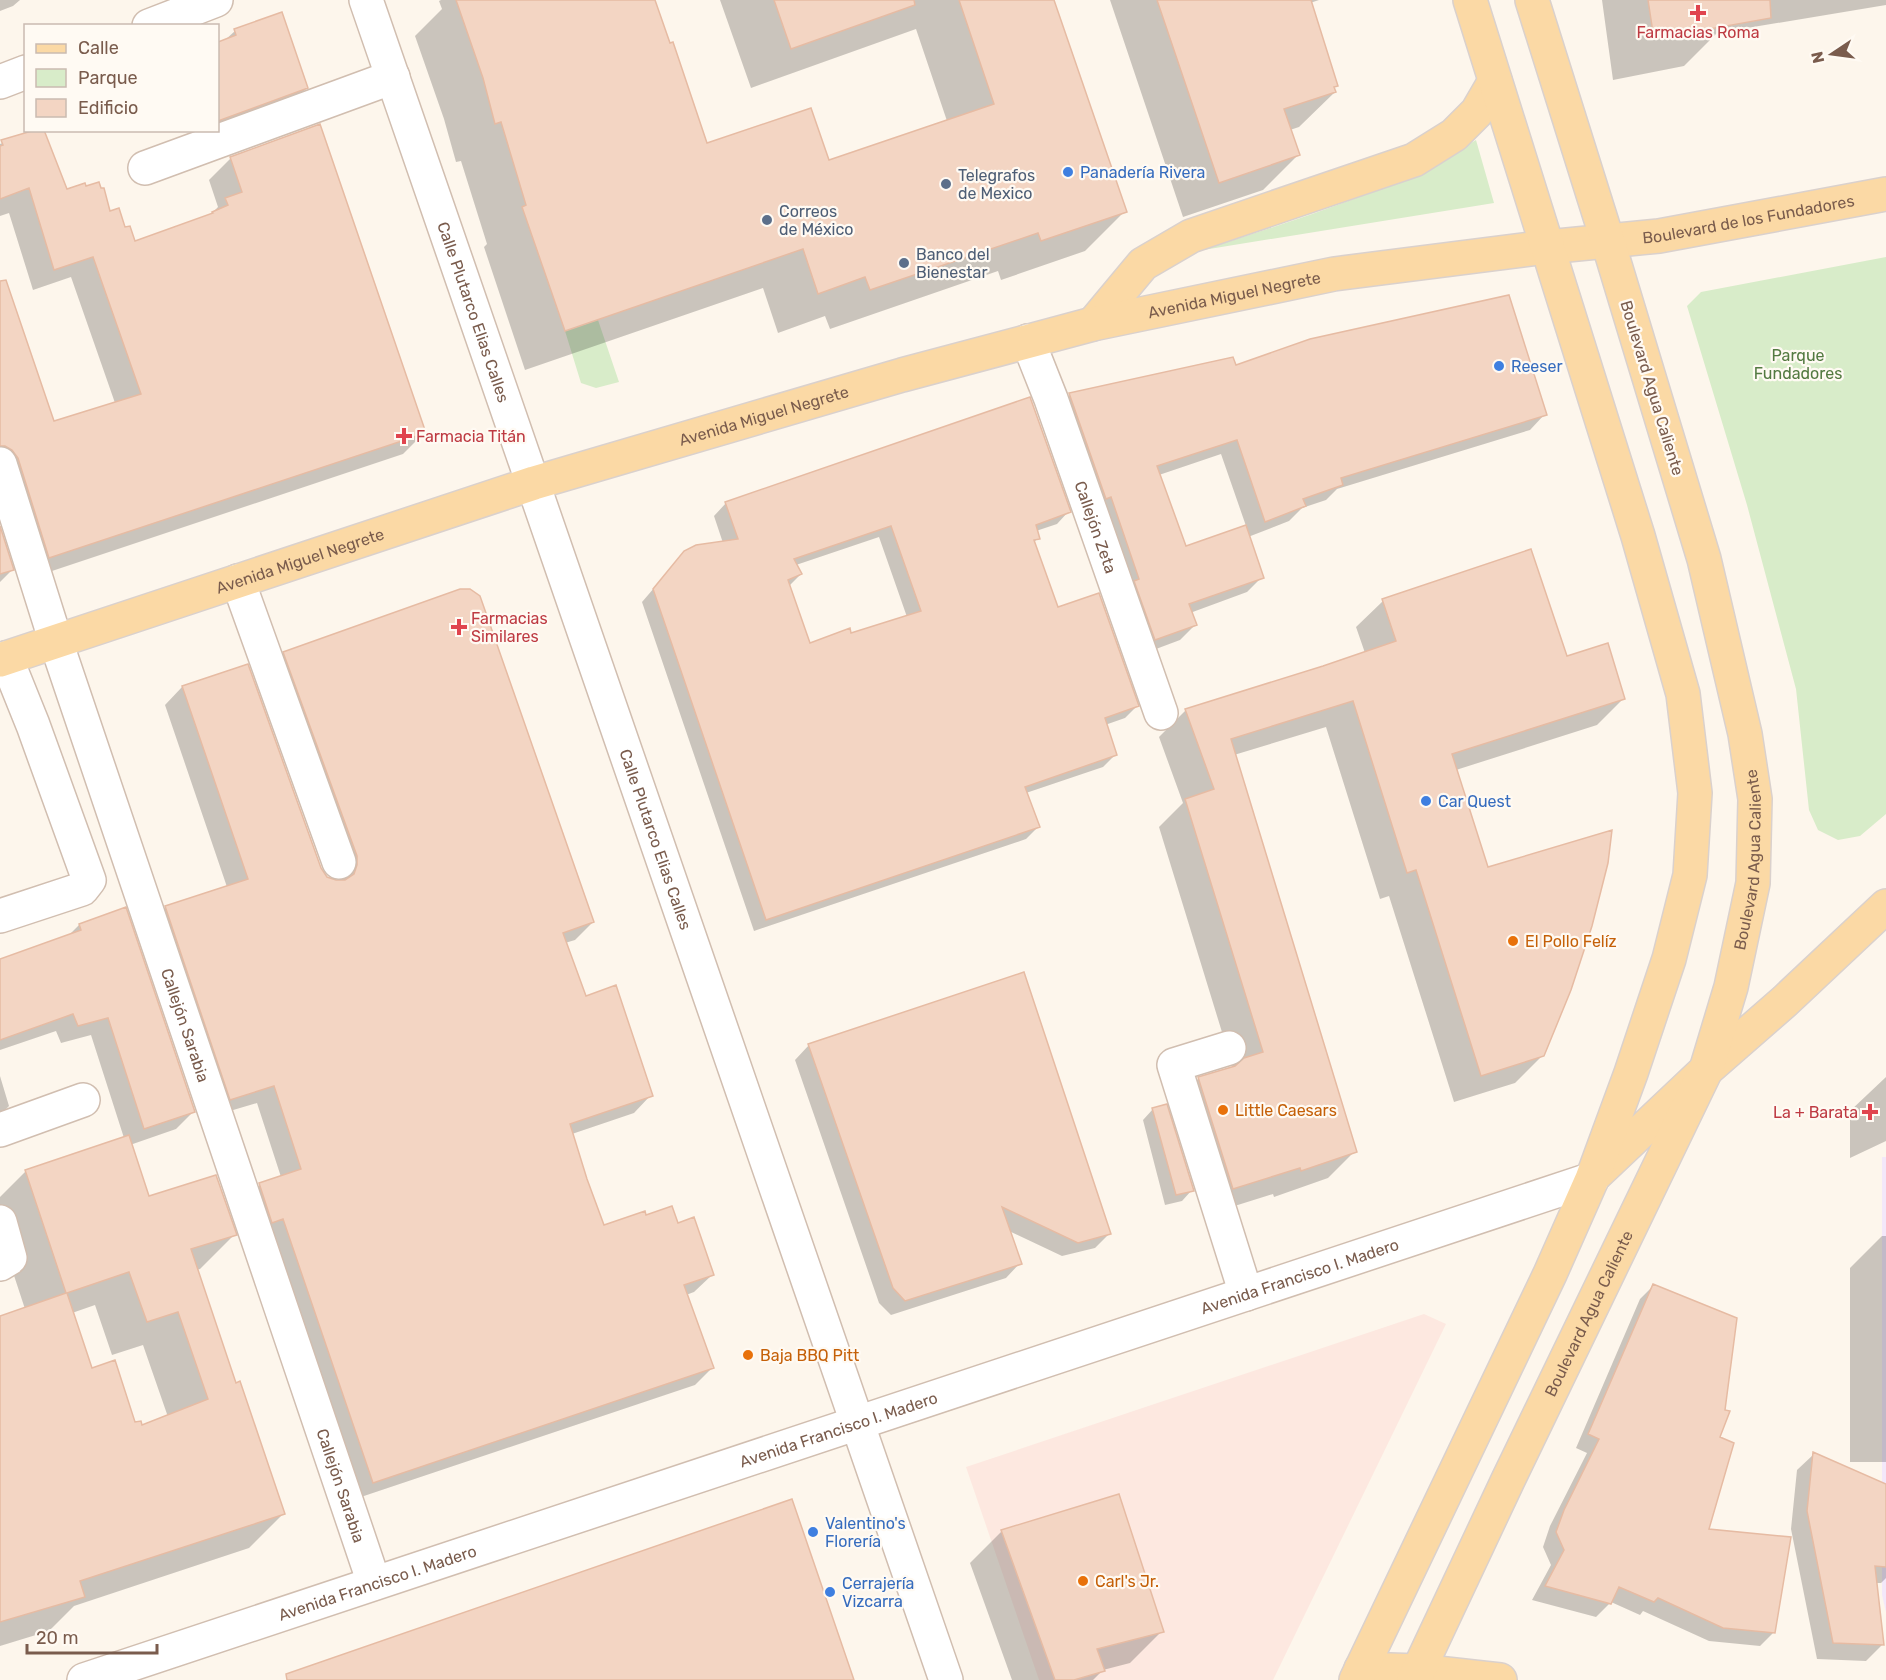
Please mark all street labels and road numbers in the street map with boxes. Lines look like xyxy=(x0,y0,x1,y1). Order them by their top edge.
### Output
street label: Boulevard de los Fundadores xyxy=(1641,191,1856,247)
street label: Calle Plutarco Elias Calles xyxy=(434,219,514,405)
street label: Avenida Miguel Negrete xyxy=(1146,268,1322,322)
street label: Boulevard Agua Caliente xyxy=(1616,298,1688,478)
street label: Avenida Miguel Negrete xyxy=(677,382,851,449)
street label: Callejón Zeta xyxy=(1071,478,1121,576)
street label: Avenida Miguel Negrete xyxy=(213,524,386,597)
street label: Calle Plutarco Elias Calles xyxy=(616,747,696,932)
street label: Boulevard Agua Caliente xyxy=(1730,768,1765,952)
street label: Callejón Sarabia xyxy=(157,966,214,1085)
street label: Boulevard Agua Caliente xyxy=(1540,1227,1637,1400)
street label: Avenida Francisco I. Madero xyxy=(1198,1234,1401,1318)
street label: Avenida Francisco I. Madero xyxy=(737,1388,940,1471)
street label: Callejón Sarabia xyxy=(313,1426,369,1545)
street label: Avenida Francisco I. Madero xyxy=(276,1541,479,1624)

